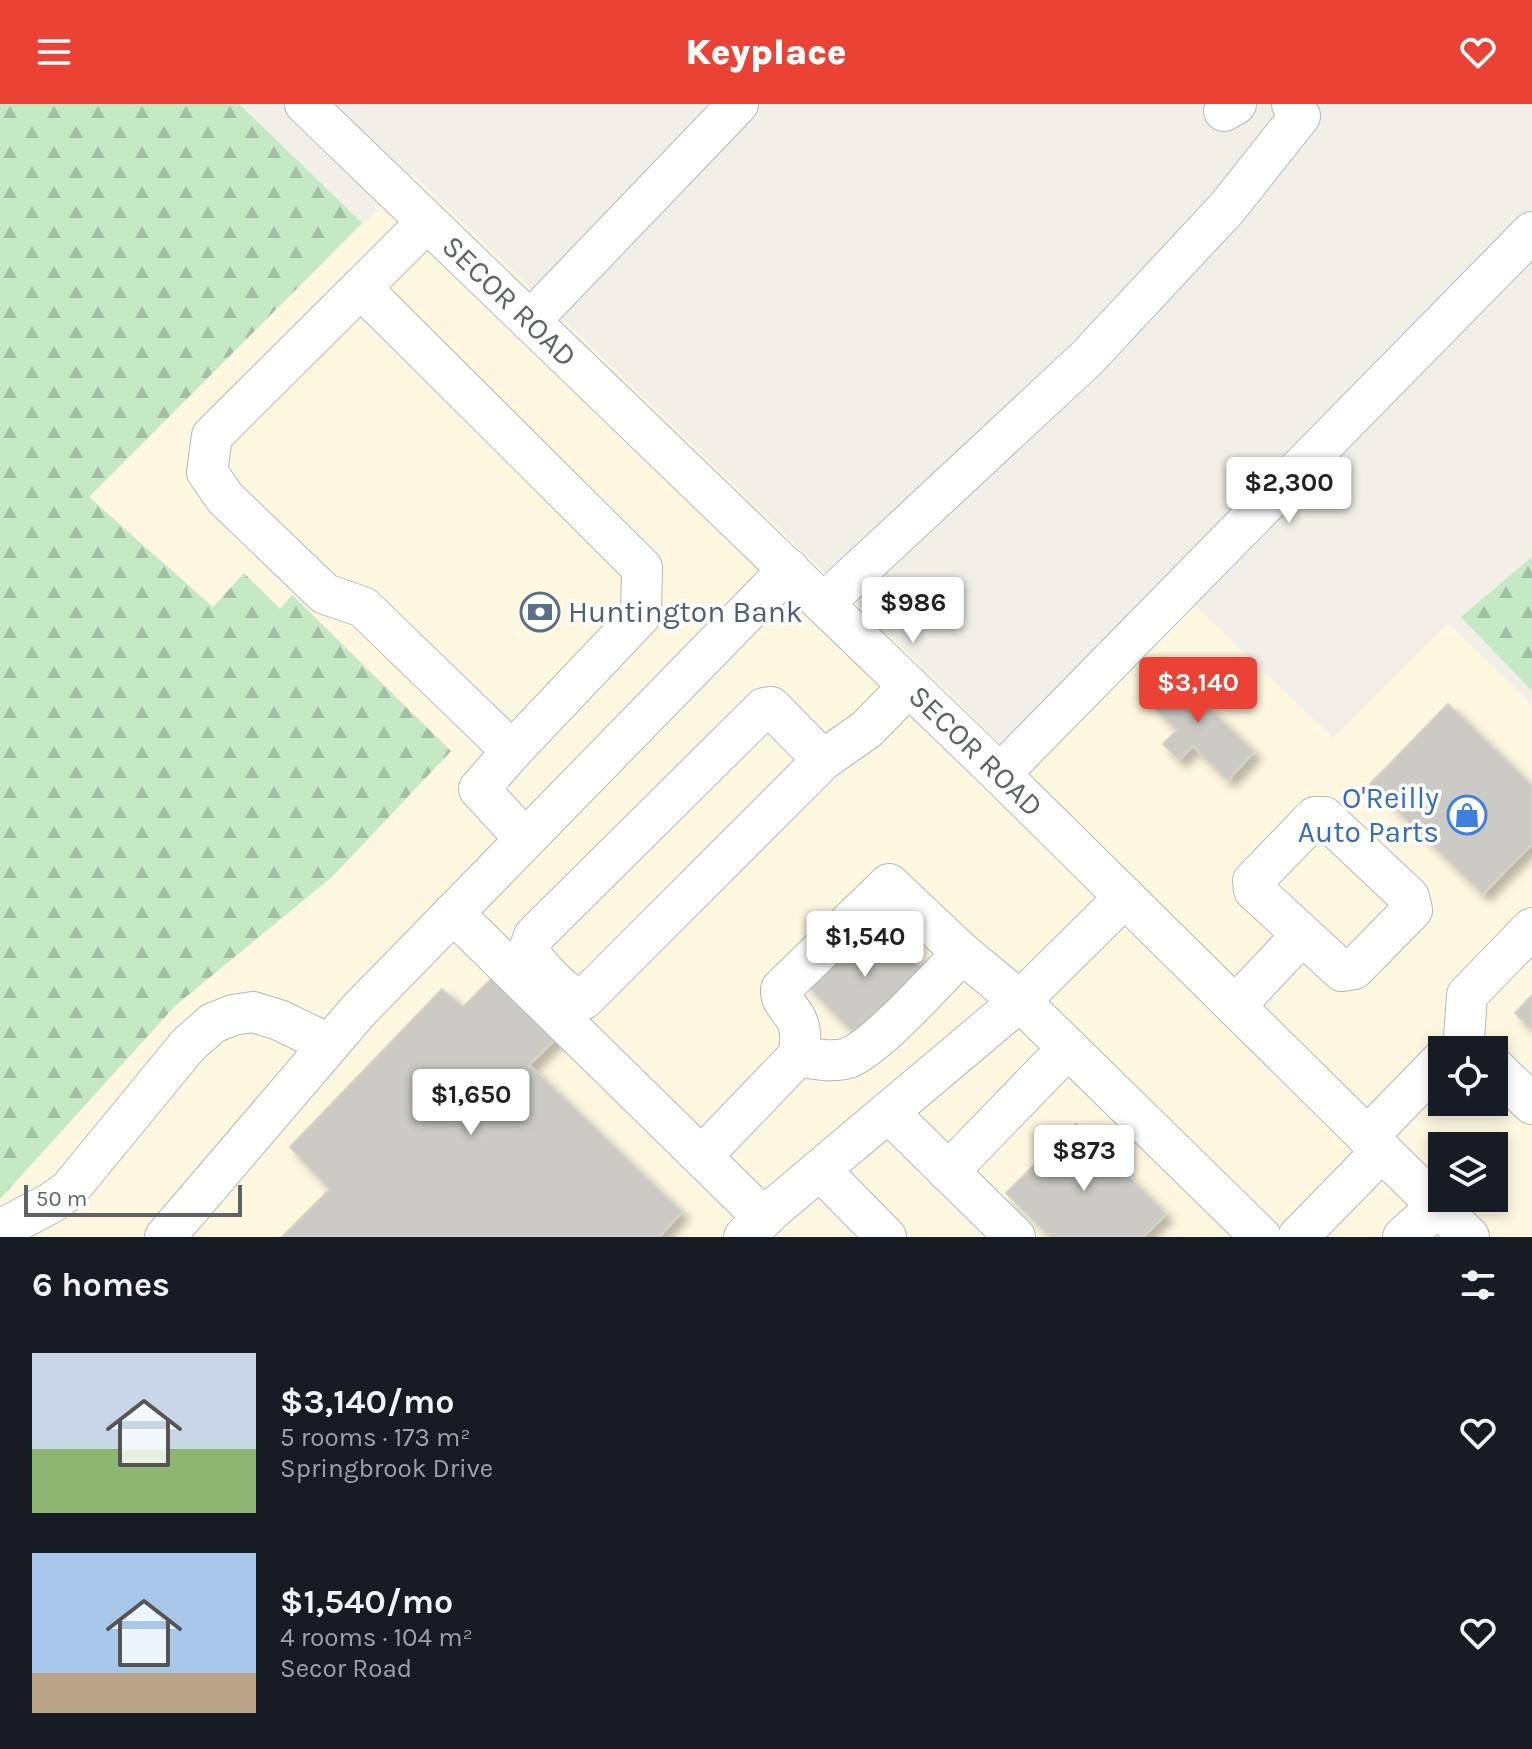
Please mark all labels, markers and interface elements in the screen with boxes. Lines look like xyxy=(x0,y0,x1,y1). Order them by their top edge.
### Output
icon: menu xyxy=(32,30,76,74)
icon: heart xyxy=(1456,30,1500,74)
text: Keyplace xyxy=(685,31,847,73)
street label: SECOR ROAD xyxy=(435,228,584,374)
pin: $2,300 xyxy=(1224,457,1354,525)
text: $2,300 xyxy=(1244,467,1334,498)
pin: $986 xyxy=(866,577,960,645)
text: $986 xyxy=(880,587,946,618)
bank icon: Huntington Bank xyxy=(519,591,561,633)
place label: Huntington Bank xyxy=(568,594,803,630)
pin: $3,140 xyxy=(1133,657,1263,725)
text: $3,140 xyxy=(1157,667,1239,698)
street label: SECOR ROAD xyxy=(901,678,1051,824)
place label: O'Reilly Auto Parts xyxy=(1298,780,1439,850)
shop icon: O'Reilly Auto Parts xyxy=(1446,794,1488,836)
pin: $1,540 xyxy=(800,911,930,979)
text: $1,540 xyxy=(825,921,905,952)
map controls xyxy=(1428,1036,1508,1212)
button: locate xyxy=(1428,1036,1508,1116)
pin: $1,650 xyxy=(406,1069,536,1137)
text: $1,650 xyxy=(430,1079,512,1110)
pin: $873 xyxy=(1037,1125,1131,1193)
button: layers xyxy=(1428,1132,1508,1212)
text: $873 xyxy=(1052,1135,1116,1166)
scale bar xyxy=(24,1181,242,1217)
text: 50 m xyxy=(36,1186,87,1212)
icon: filters xyxy=(1456,1263,1500,1307)
text: 6 homes xyxy=(32,1265,170,1305)
text: $3,140/mo xyxy=(280,1382,455,1422)
icon: home xyxy=(96,1385,192,1481)
icon: heart xyxy=(1456,1411,1500,1455)
text: 5 rooms · 173 m² xyxy=(280,1422,471,1453)
text: Springbrook Drive xyxy=(280,1453,493,1484)
text: $1,540/mo xyxy=(280,1582,453,1622)
icon: home xyxy=(96,1585,192,1681)
icon: heart xyxy=(1456,1611,1500,1655)
text: 4 rooms · 104 m² xyxy=(280,1622,473,1653)
text: Secor Road xyxy=(280,1653,412,1684)

